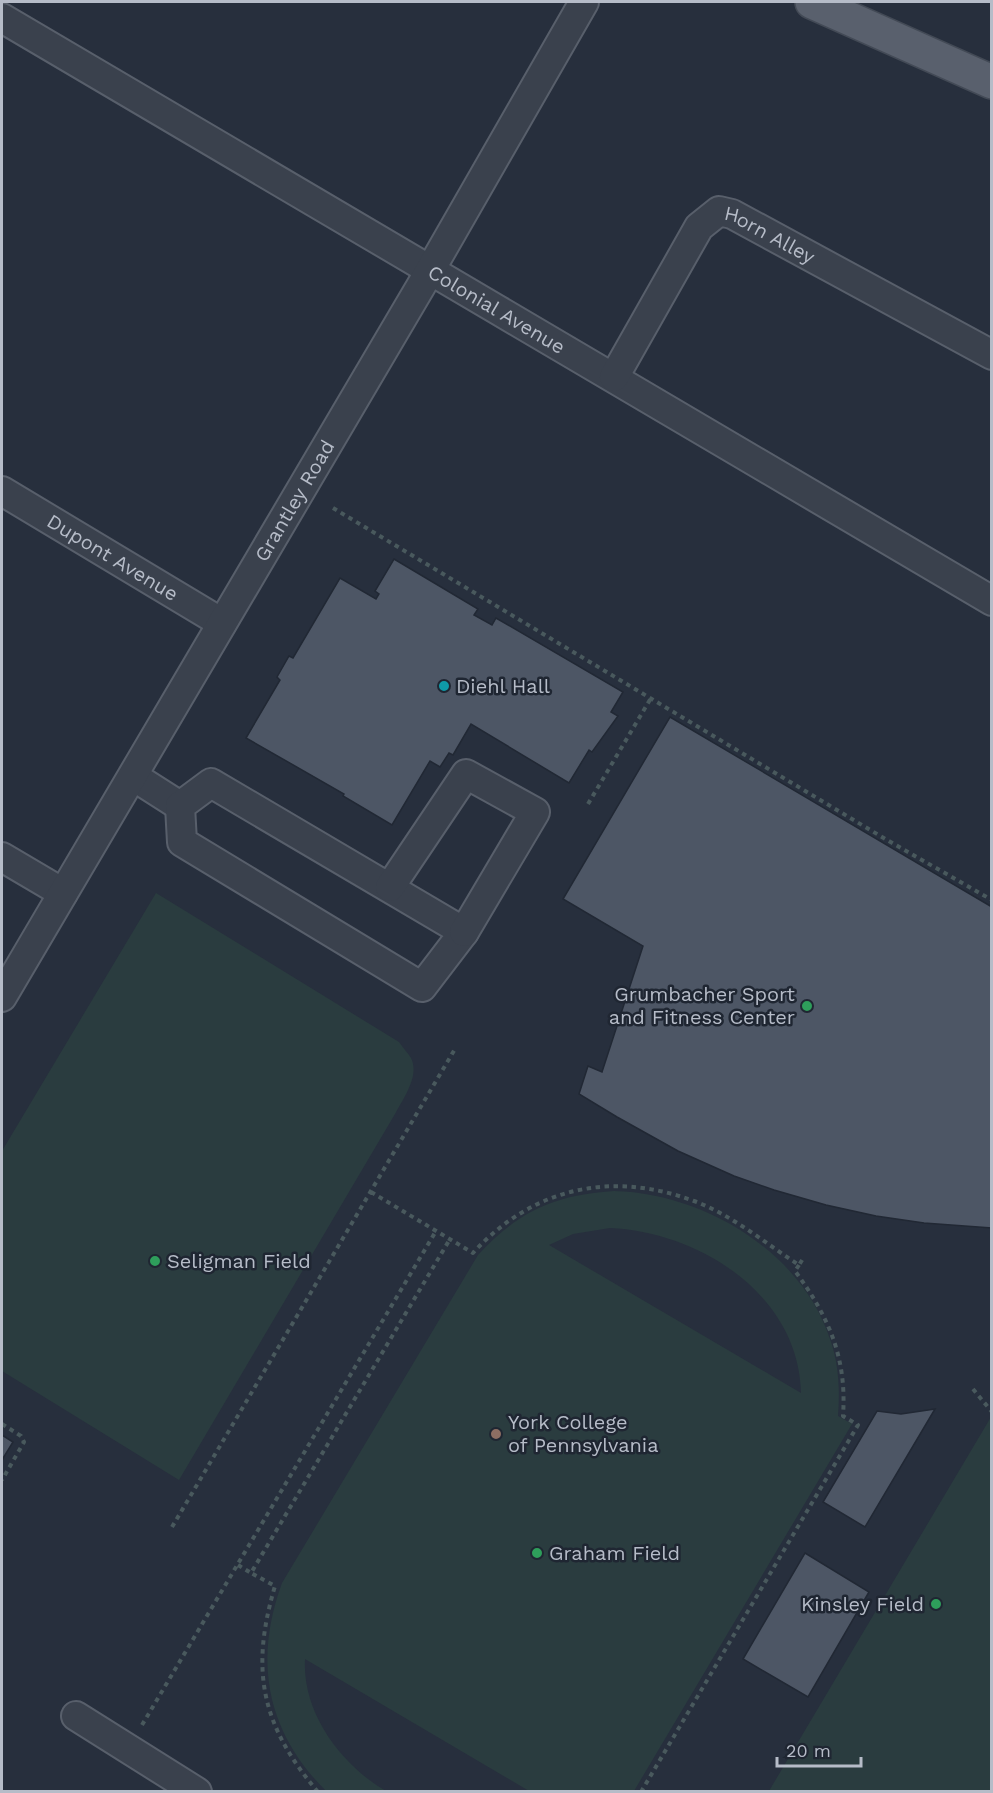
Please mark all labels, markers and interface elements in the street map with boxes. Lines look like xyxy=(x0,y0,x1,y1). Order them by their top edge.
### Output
street label: Horn Alley xyxy=(722,201,820,269)
street label: Colonial Avenue xyxy=(424,260,570,359)
street label: Grantley Road xyxy=(249,436,340,566)
street label: Dupont Avenue xyxy=(43,509,183,606)
place label: Diehl Hall xyxy=(456,674,550,698)
marker: Diehl Hall xyxy=(437,679,451,693)
place label: Grumbacher Sport and Fitness Center xyxy=(609,982,796,1029)
marker: Grumbacher Sport and Fitness Center xyxy=(800,999,814,1013)
place label: Seligman Field xyxy=(167,1249,311,1273)
marker: Seligman Field xyxy=(148,1254,162,1268)
place label: York College of Pennsylvania xyxy=(508,1410,658,1457)
marker: York College of Pennsylvania xyxy=(489,1427,503,1441)
place label: Graham Field xyxy=(549,1541,680,1565)
marker: Graham Field xyxy=(530,1546,544,1560)
place label: Kinsley Field xyxy=(801,1592,924,1616)
marker: Kinsley Field xyxy=(929,1597,943,1611)
scale bar xyxy=(777,1730,861,1768)
text: 20 m xyxy=(786,1740,831,1761)

